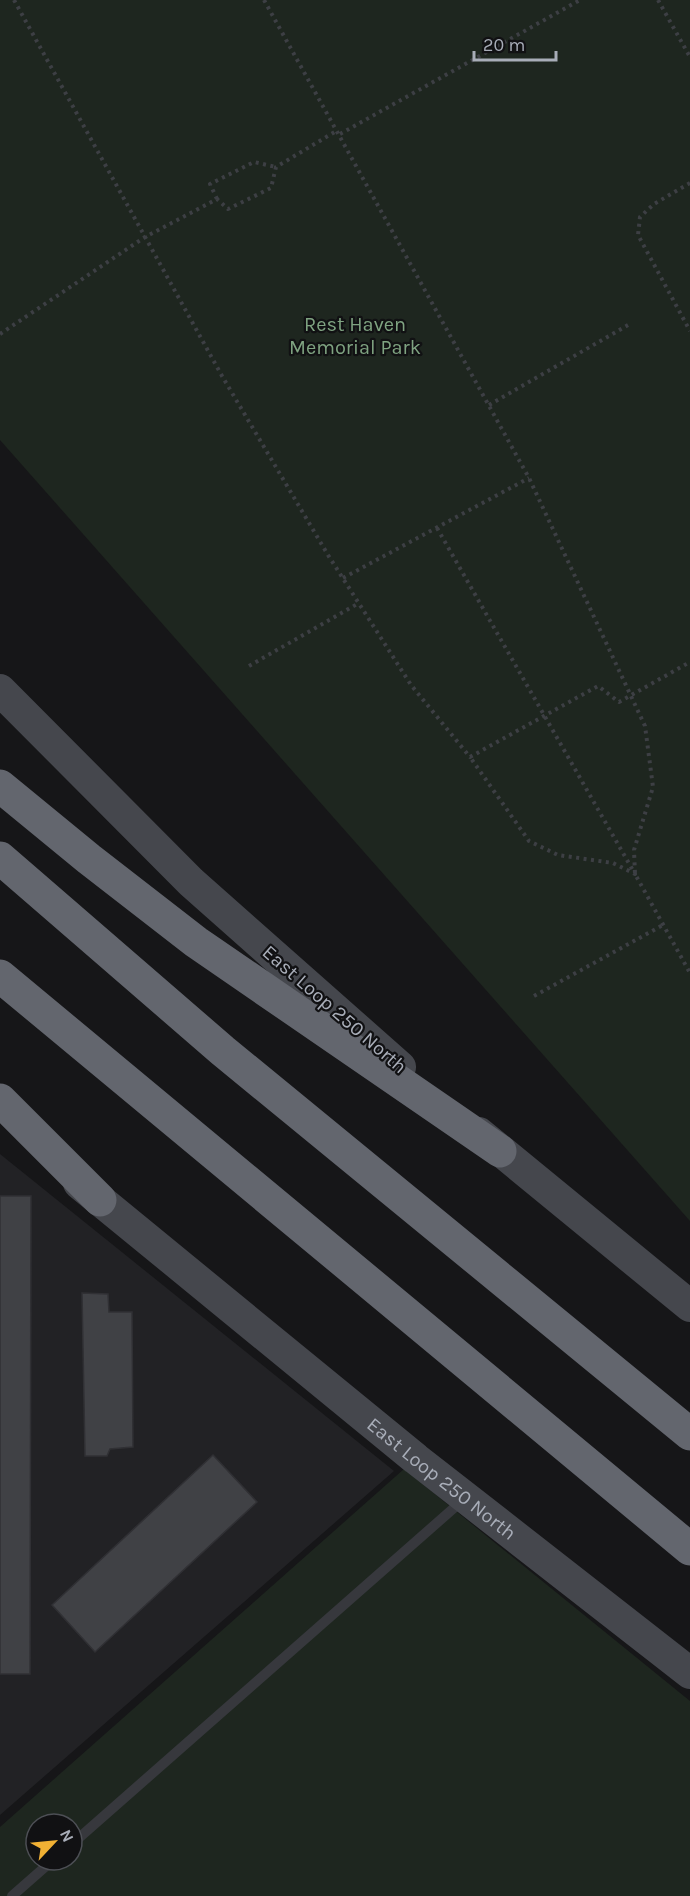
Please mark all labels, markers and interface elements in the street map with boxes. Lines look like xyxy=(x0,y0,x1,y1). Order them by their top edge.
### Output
scale bar xyxy=(474,24,556,62)
text: 20 m xyxy=(483,34,525,56)
park label: Rest Haven Memorial Park xyxy=(289,313,421,359)
street label: East Loop 250 North xyxy=(258,940,412,1078)
street label: East Loop 250 North xyxy=(362,1413,521,1545)
north arrow xyxy=(24,1812,84,1872)
text: N xyxy=(56,1826,78,1845)

